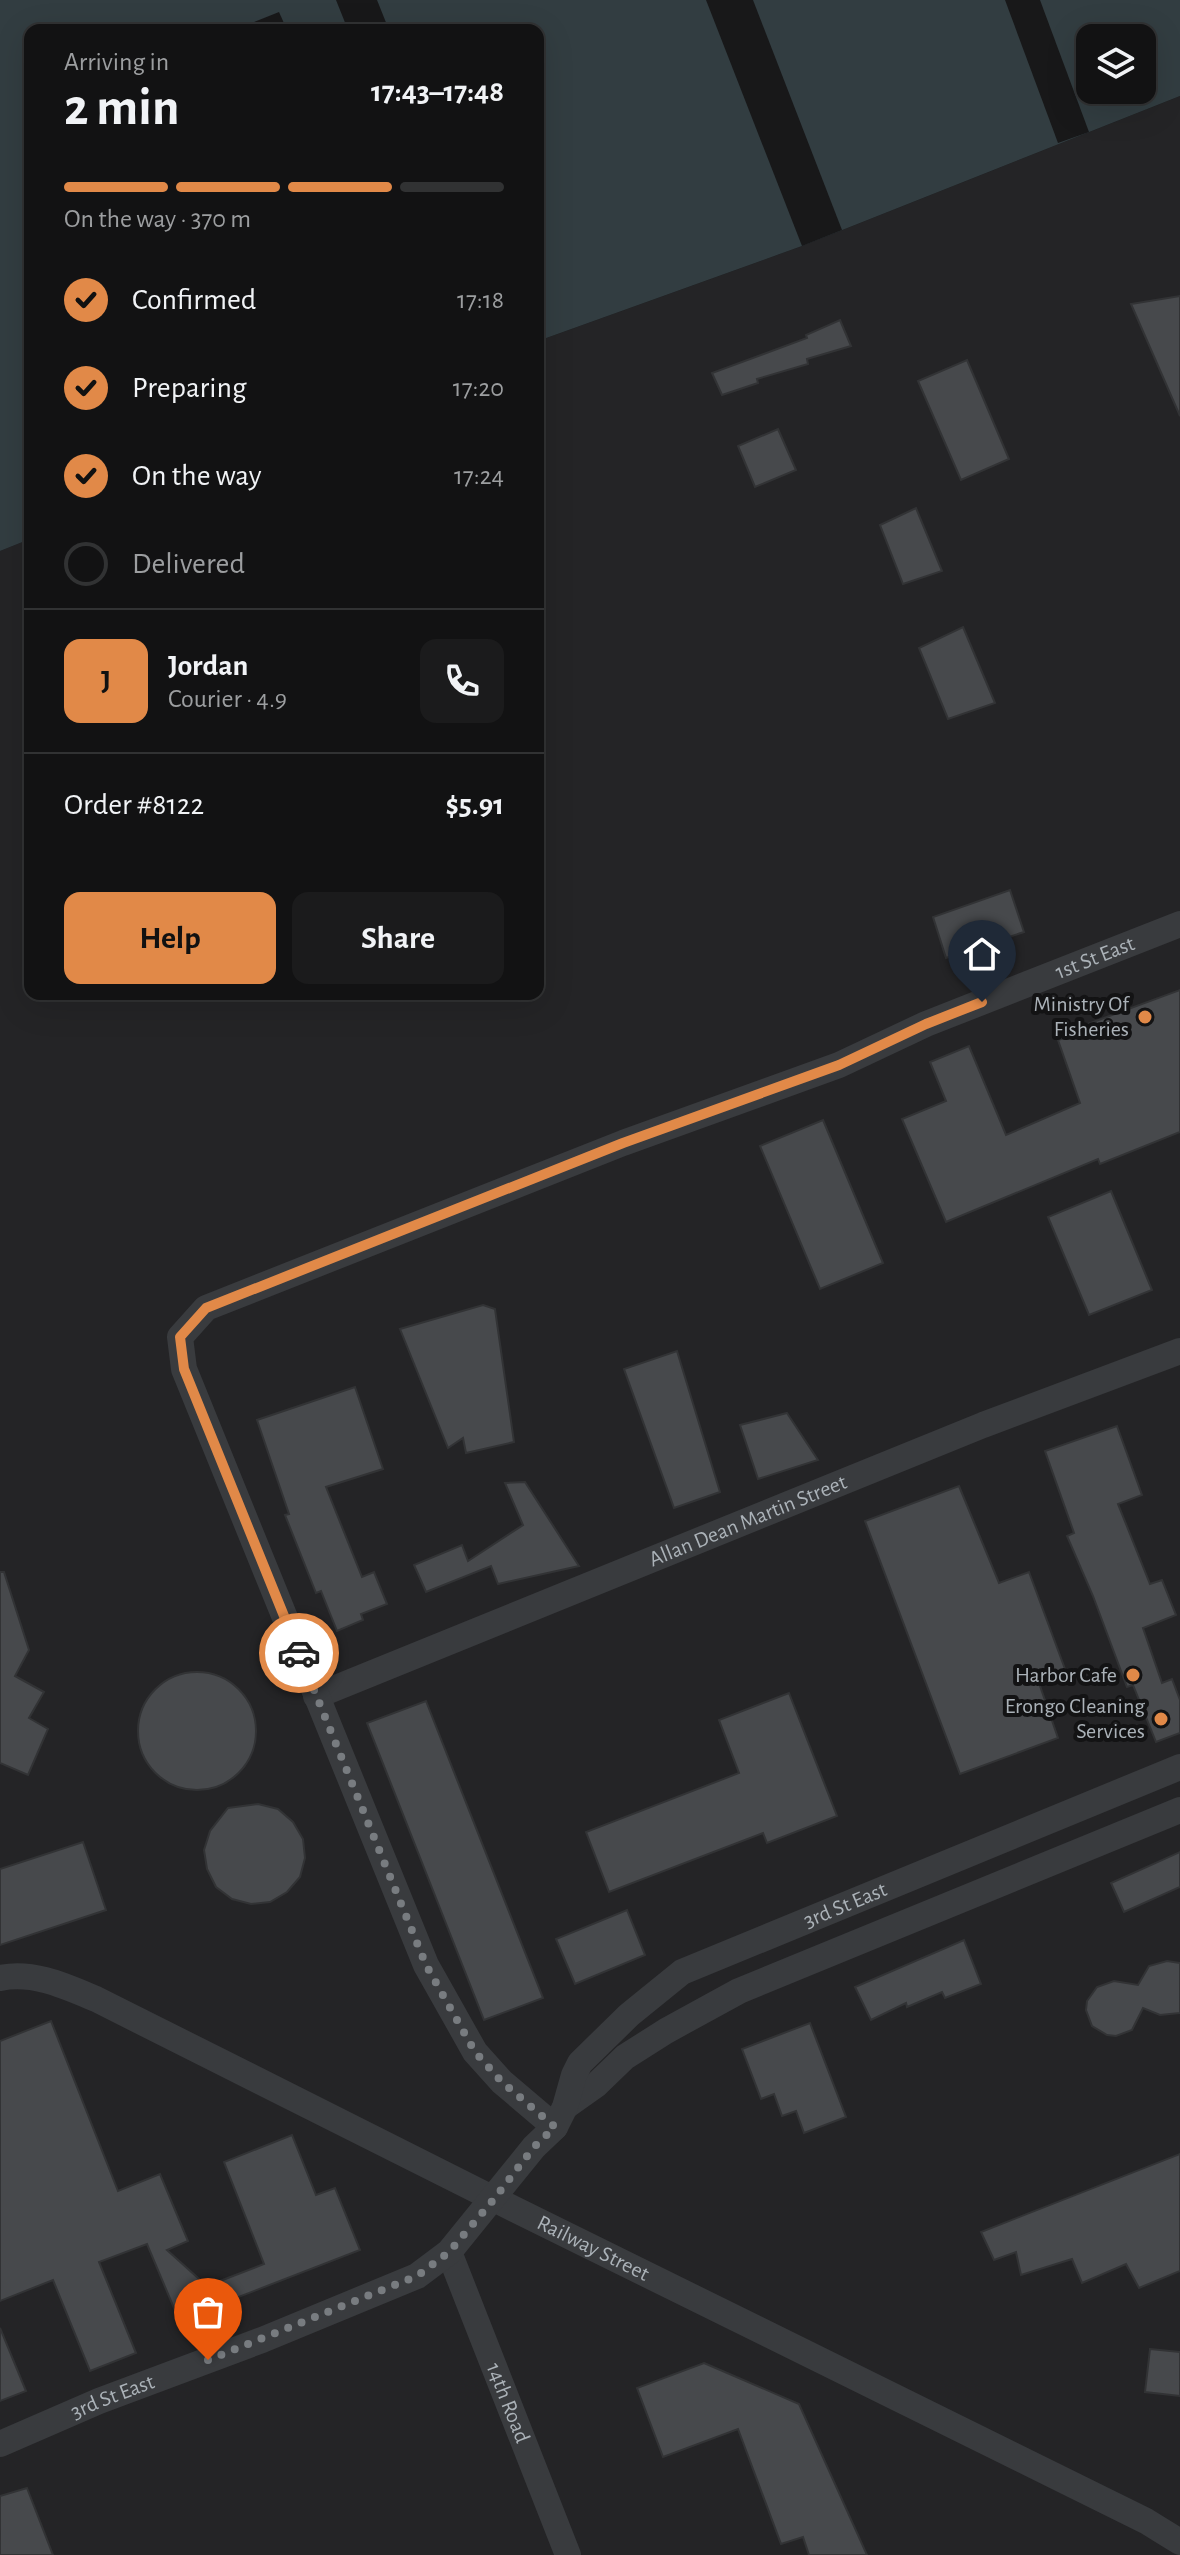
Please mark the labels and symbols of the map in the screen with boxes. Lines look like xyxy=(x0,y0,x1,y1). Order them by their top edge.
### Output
pin xyxy=(948,920,1016,1002)
street label: 1st St East xyxy=(1052,932,1138,983)
place label: Ministry Of Fisheries xyxy=(1033,993,1130,1040)
marker: Ministry Of Fisheries xyxy=(1136,1008,1154,1026)
street label: Allan Dean Martin Street xyxy=(646,1471,850,1571)
courier xyxy=(259,1613,339,1693)
place label: Harbor Cafe xyxy=(1015,1664,1117,1686)
marker: Harbor Cafe xyxy=(1124,1666,1142,1684)
place label: Erongo Cleaning Services xyxy=(1005,1695,1145,1742)
marker: Erongo Cleaning Services xyxy=(1152,1710,1170,1728)
street label: 3rd St East xyxy=(800,1878,890,1932)
street label: Railway Street xyxy=(534,2211,653,2285)
pin xyxy=(174,2278,242,2360)
street label: 14th Road xyxy=(483,2360,534,2446)
street label: 3rd St East xyxy=(67,2370,157,2423)

